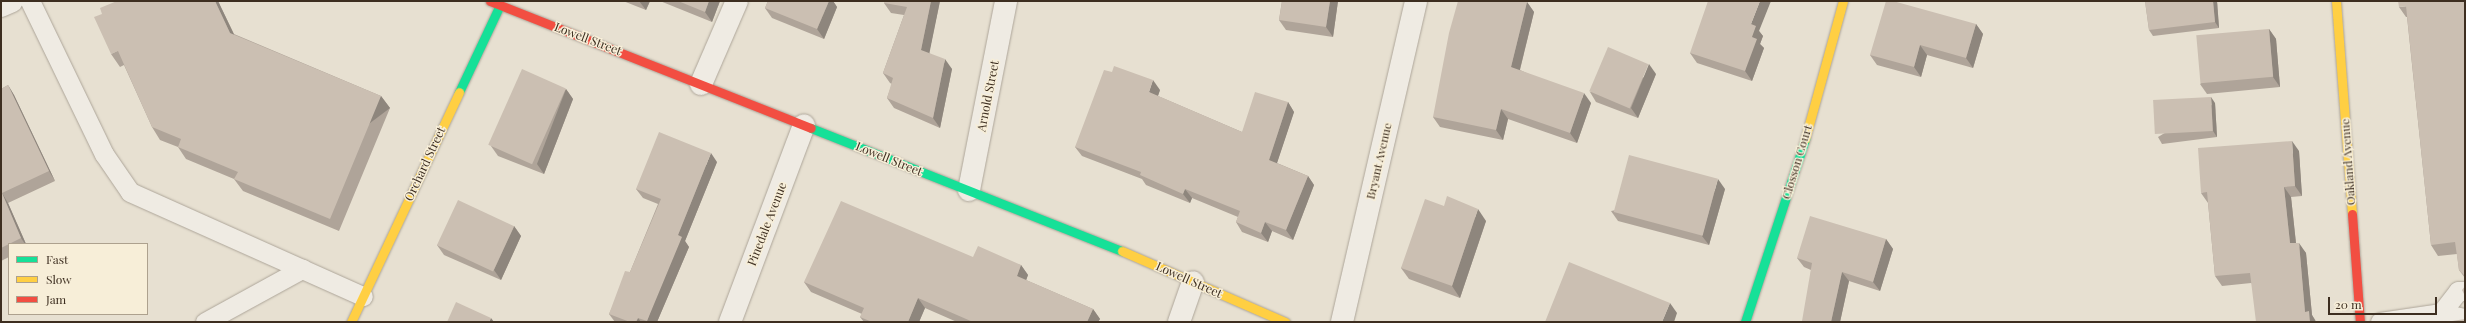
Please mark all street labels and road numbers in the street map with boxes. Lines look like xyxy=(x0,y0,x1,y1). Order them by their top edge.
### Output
street label: Lowell Street xyxy=(552,20,624,58)
street label: Arnold Street xyxy=(974,59,1002,133)
street label: Oakland Avenue xyxy=(2338,118,2358,206)
street label: Bryant Avenue xyxy=(1363,121,1395,201)
street label: Closson Court xyxy=(1779,123,1815,201)
street label: Orchard Street xyxy=(402,125,448,203)
street label: Lowell Street xyxy=(853,139,925,179)
street label: Pinedale Avenue xyxy=(744,180,790,268)
street label: Lowell Street xyxy=(1154,259,1224,301)

